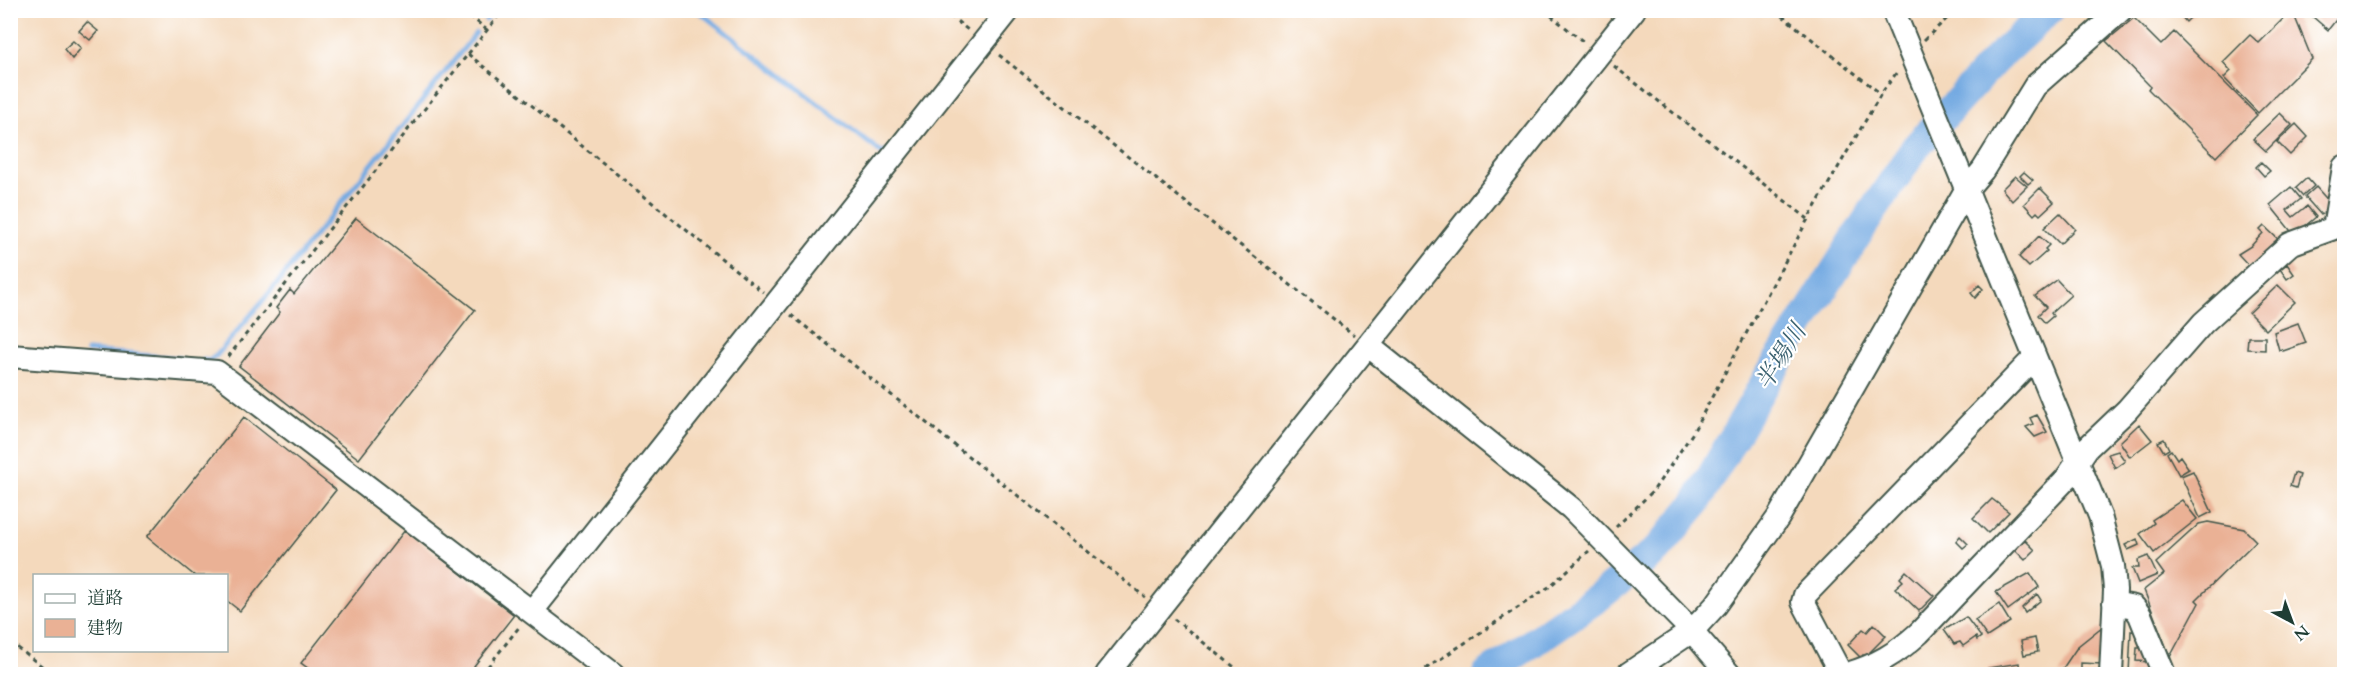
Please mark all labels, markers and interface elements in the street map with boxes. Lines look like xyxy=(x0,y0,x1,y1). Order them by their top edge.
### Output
water label: 半場川 xyxy=(1748,315,1816,396)
legend xyxy=(33,574,228,652)
text: 道路 xyxy=(87,586,123,611)
north arrow xyxy=(2262,592,2322,652)
text: 建物 xyxy=(87,616,123,641)
text: N xyxy=(2289,620,2314,645)

